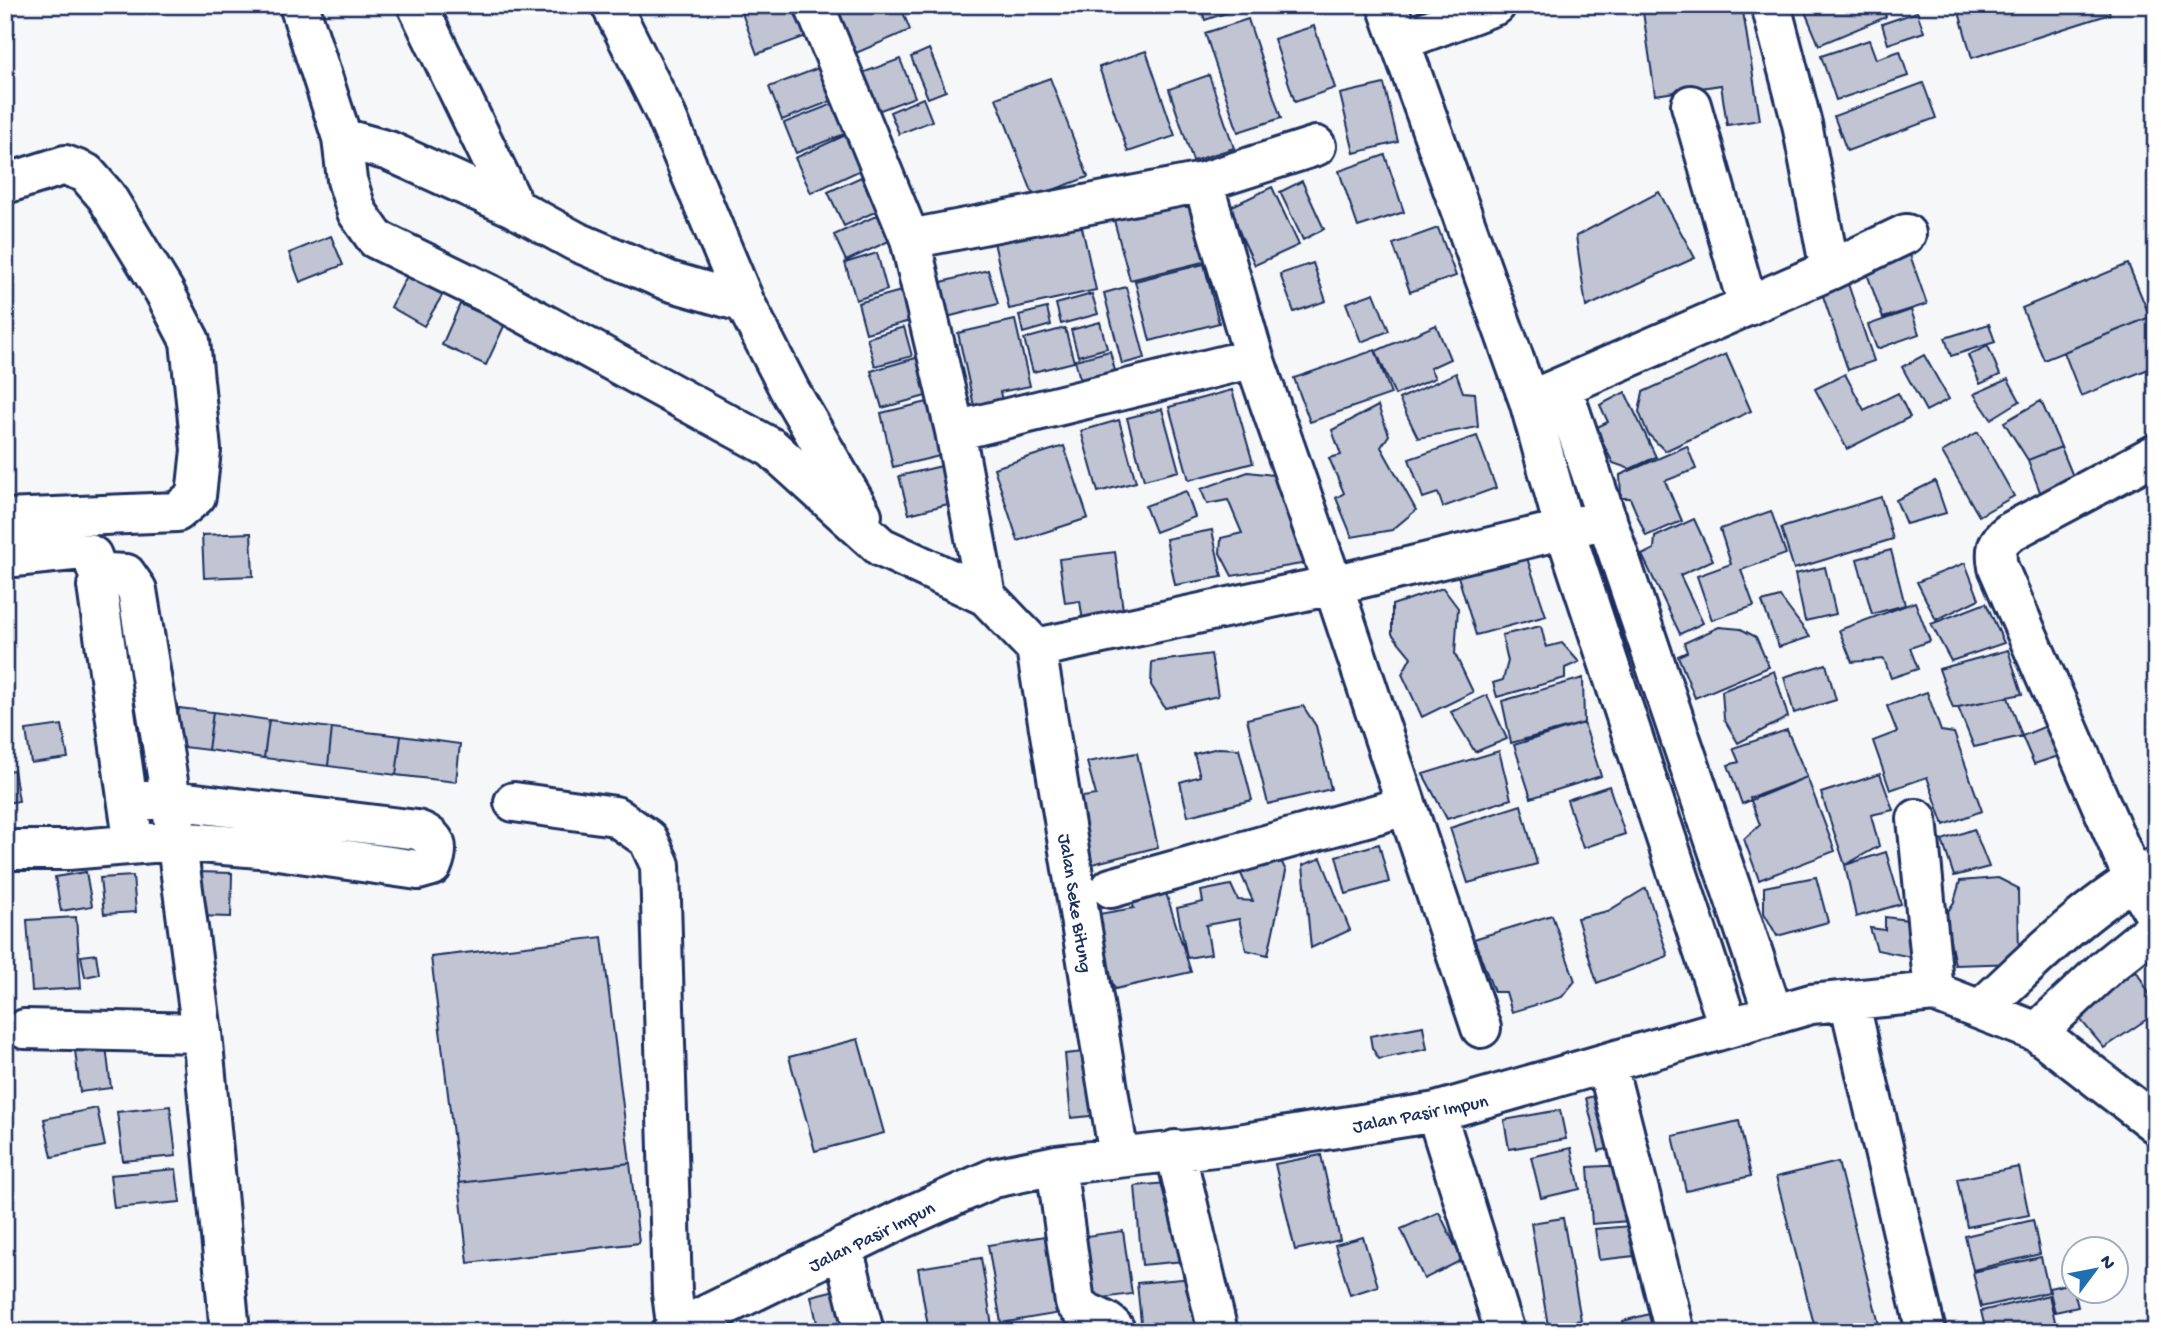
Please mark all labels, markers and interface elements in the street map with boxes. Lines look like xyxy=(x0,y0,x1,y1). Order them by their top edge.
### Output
street label: Jalan Seke Bitung xyxy=(1051,832,1096,975)
street label: Jalan Pasir Impun xyxy=(1351,1091,1490,1140)
street label: Jalan Pasir Impun xyxy=(806,1198,939,1279)
north arrow xyxy=(2060,1236,2130,1306)
text: N xyxy=(2093,1251,2119,1274)

